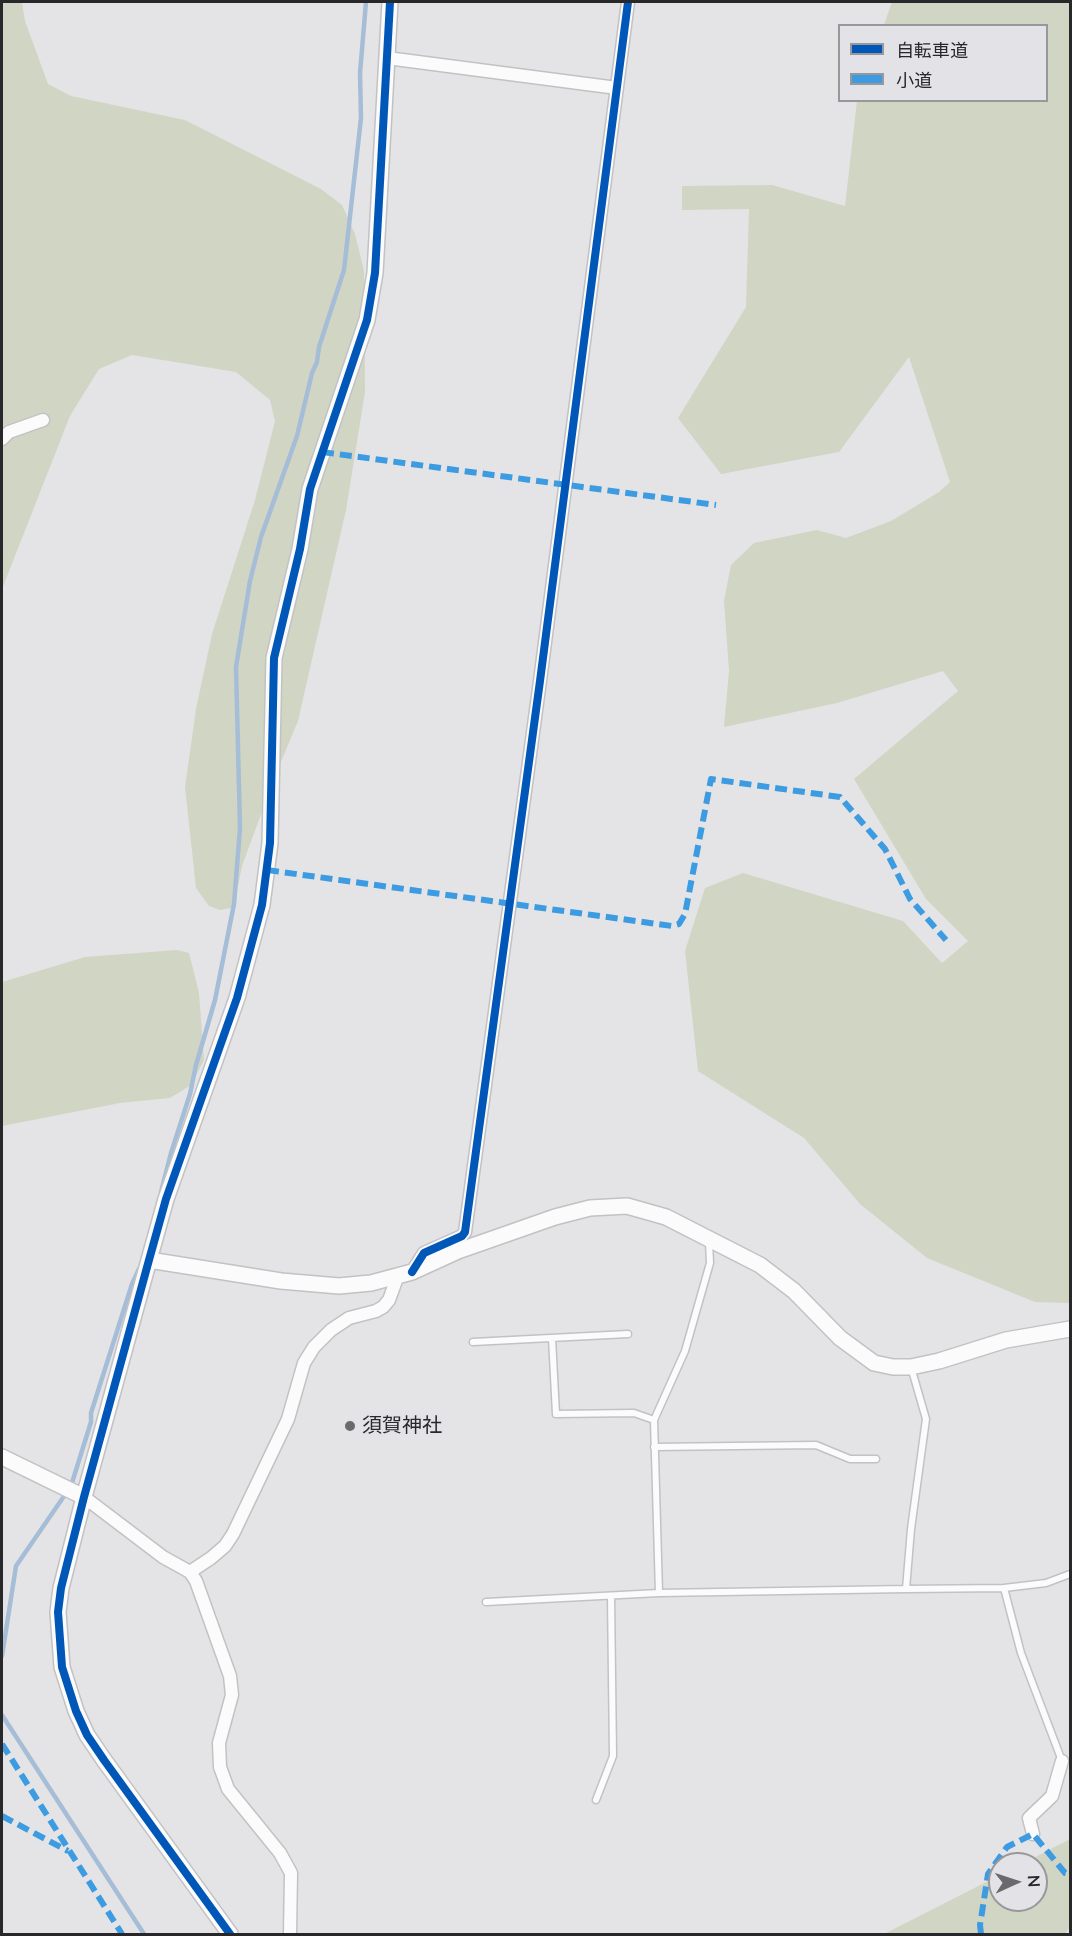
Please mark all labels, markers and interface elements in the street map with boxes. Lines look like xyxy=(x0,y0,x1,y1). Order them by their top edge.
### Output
legend xyxy=(838,24,1048,102)
text: 自転車道 xyxy=(896,39,968,61)
text: 小道 xyxy=(896,69,932,91)
place label: 須賀神社 xyxy=(362,1414,442,1438)
marker: 須賀神社 xyxy=(343,1419,357,1433)
north arrow xyxy=(988,1852,1048,1912)
text: N xyxy=(1025,1874,1044,1888)

